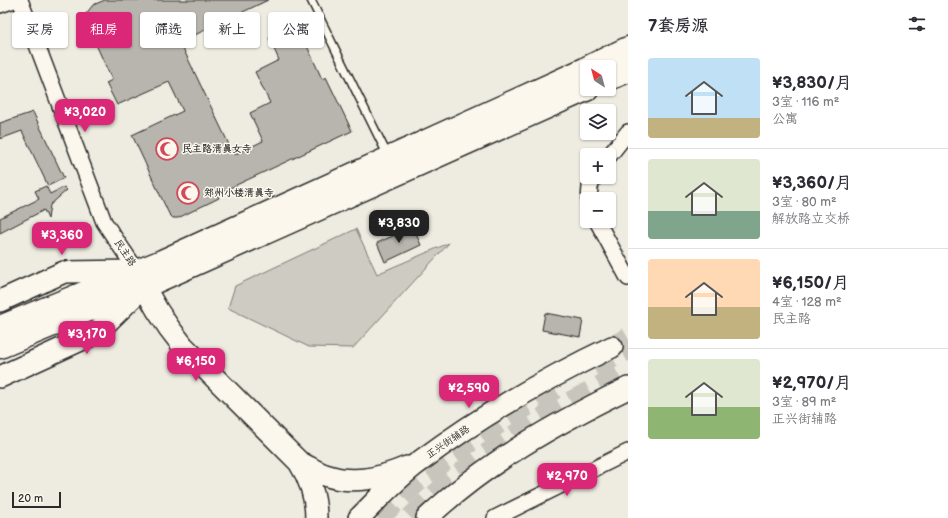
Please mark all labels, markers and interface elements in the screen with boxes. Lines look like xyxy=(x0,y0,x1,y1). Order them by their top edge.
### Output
chip: 买房 xyxy=(12,12,68,48)
chip: 租房 xyxy=(76,12,132,48)
chip: 筛选 xyxy=(140,12,196,48)
chip: 新上 xyxy=(204,12,260,48)
chip: 公寓 xyxy=(268,12,324,48)
icon: filters xyxy=(906,13,928,35)
text: 7套房源 xyxy=(648,16,708,36)
north arrow xyxy=(580,60,616,96)
map controls xyxy=(580,60,616,228)
text: ¥3,830/月 xyxy=(772,73,852,93)
icon: home xyxy=(680,74,728,122)
text: 3室 · 116 m² xyxy=(772,94,839,110)
pin: ¥3,020 xyxy=(52,99,118,133)
text: ¥3,020 xyxy=(64,104,106,120)
button: layers xyxy=(580,104,616,140)
text: 公寓 xyxy=(772,111,798,127)
mosque icon: 民主路清真女寺 xyxy=(154,136,180,162)
place label: 民主路清真女寺 xyxy=(182,143,252,155)
button: + xyxy=(580,148,616,184)
text: ¥3,360/月 xyxy=(772,173,852,193)
icon: home xyxy=(680,175,728,223)
mosque icon: 郑州小楼清真寺 xyxy=(175,180,201,206)
place label: 郑州小楼清真寺 xyxy=(204,187,274,199)
button: − xyxy=(580,192,616,228)
text: 3室 · 80 m² xyxy=(772,194,837,210)
pin: ¥3,830 xyxy=(366,210,432,244)
text: 解放路立交桥 xyxy=(772,211,850,227)
text: ¥3,830 xyxy=(378,215,420,231)
pin: ¥3,360 xyxy=(29,222,95,256)
text: ¥3,360 xyxy=(41,227,83,243)
street label: 民主路 xyxy=(112,237,138,269)
text: ¥6,150/月 xyxy=(772,273,849,293)
icon: home xyxy=(680,275,728,323)
text: 4室 · 128 m² xyxy=(772,294,842,310)
text: 民主路 xyxy=(772,311,811,327)
pin: ¥3,170 xyxy=(54,321,120,355)
text: ¥3,170 xyxy=(67,326,107,342)
pin: ¥6,150 xyxy=(163,348,229,382)
text: ¥6,150 xyxy=(176,353,216,369)
text: ¥2,970/月 xyxy=(772,373,851,393)
pin: ¥2,590 xyxy=(436,375,502,409)
icon: home xyxy=(680,375,728,423)
text: ¥2,590 xyxy=(448,380,490,396)
text: 3室 · 89 m² xyxy=(772,394,836,410)
text: 正兴街辅路 xyxy=(772,411,837,427)
street label: 正兴街辅路 xyxy=(424,423,472,461)
pin: ¥2,970 xyxy=(534,463,600,497)
text: ¥2,970 xyxy=(546,468,588,484)
scale bar xyxy=(12,490,61,509)
text: 20 m xyxy=(18,492,43,505)

